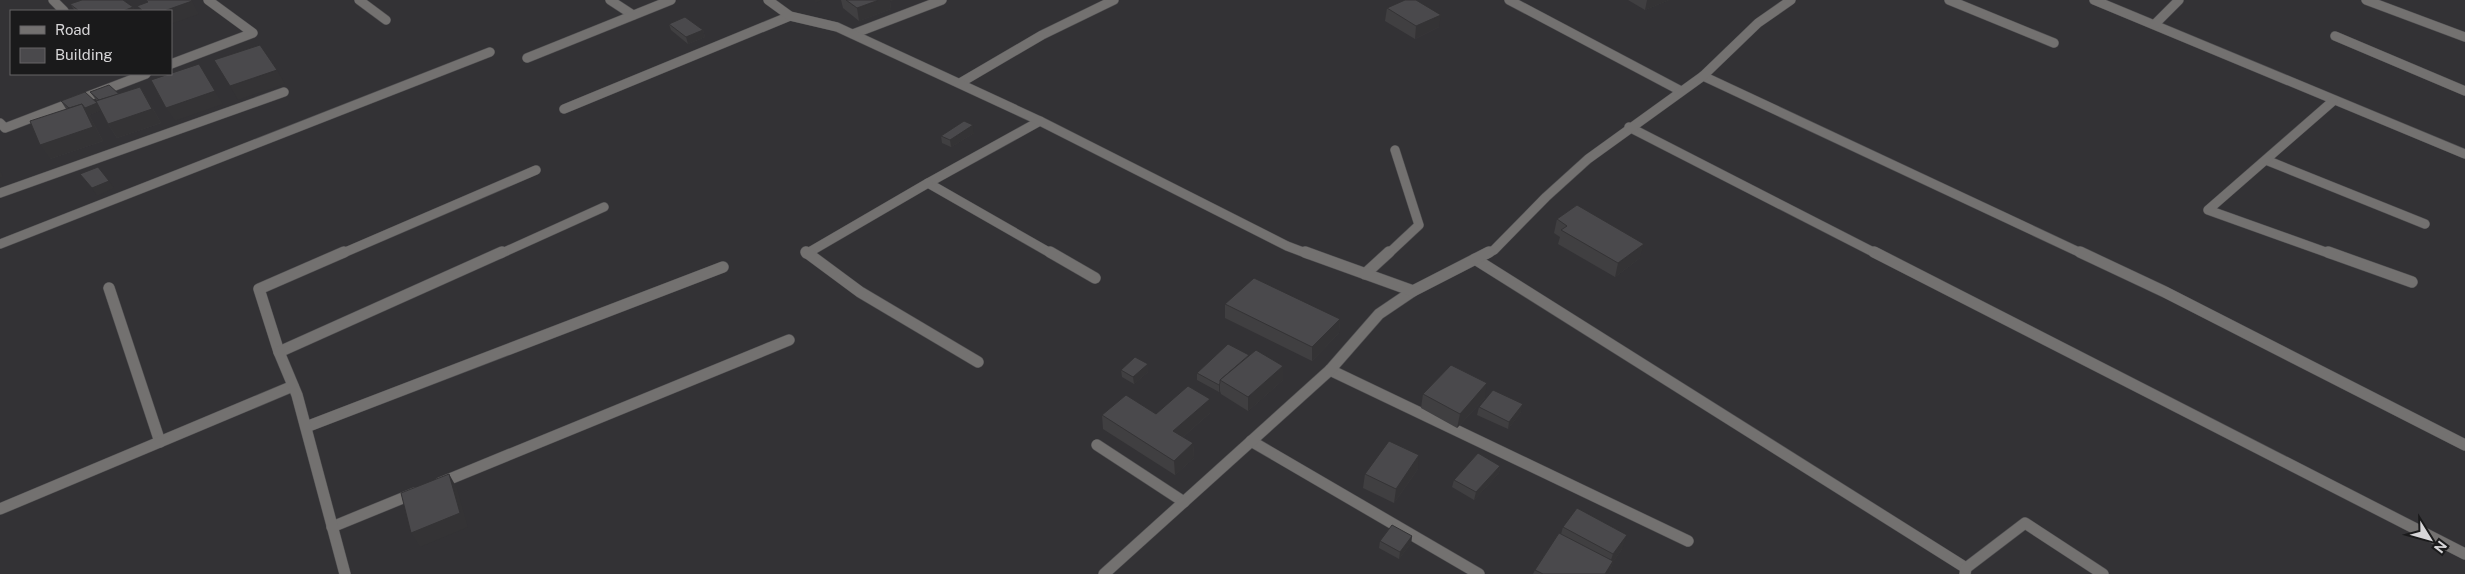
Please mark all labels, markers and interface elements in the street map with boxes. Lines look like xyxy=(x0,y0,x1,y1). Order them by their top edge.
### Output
legend xyxy=(10,10,172,75)
text: Road xyxy=(55,21,91,38)
text: Building xyxy=(55,46,113,63)
north arrow xyxy=(2405,514,2455,564)
text: N xyxy=(2431,538,2450,556)

